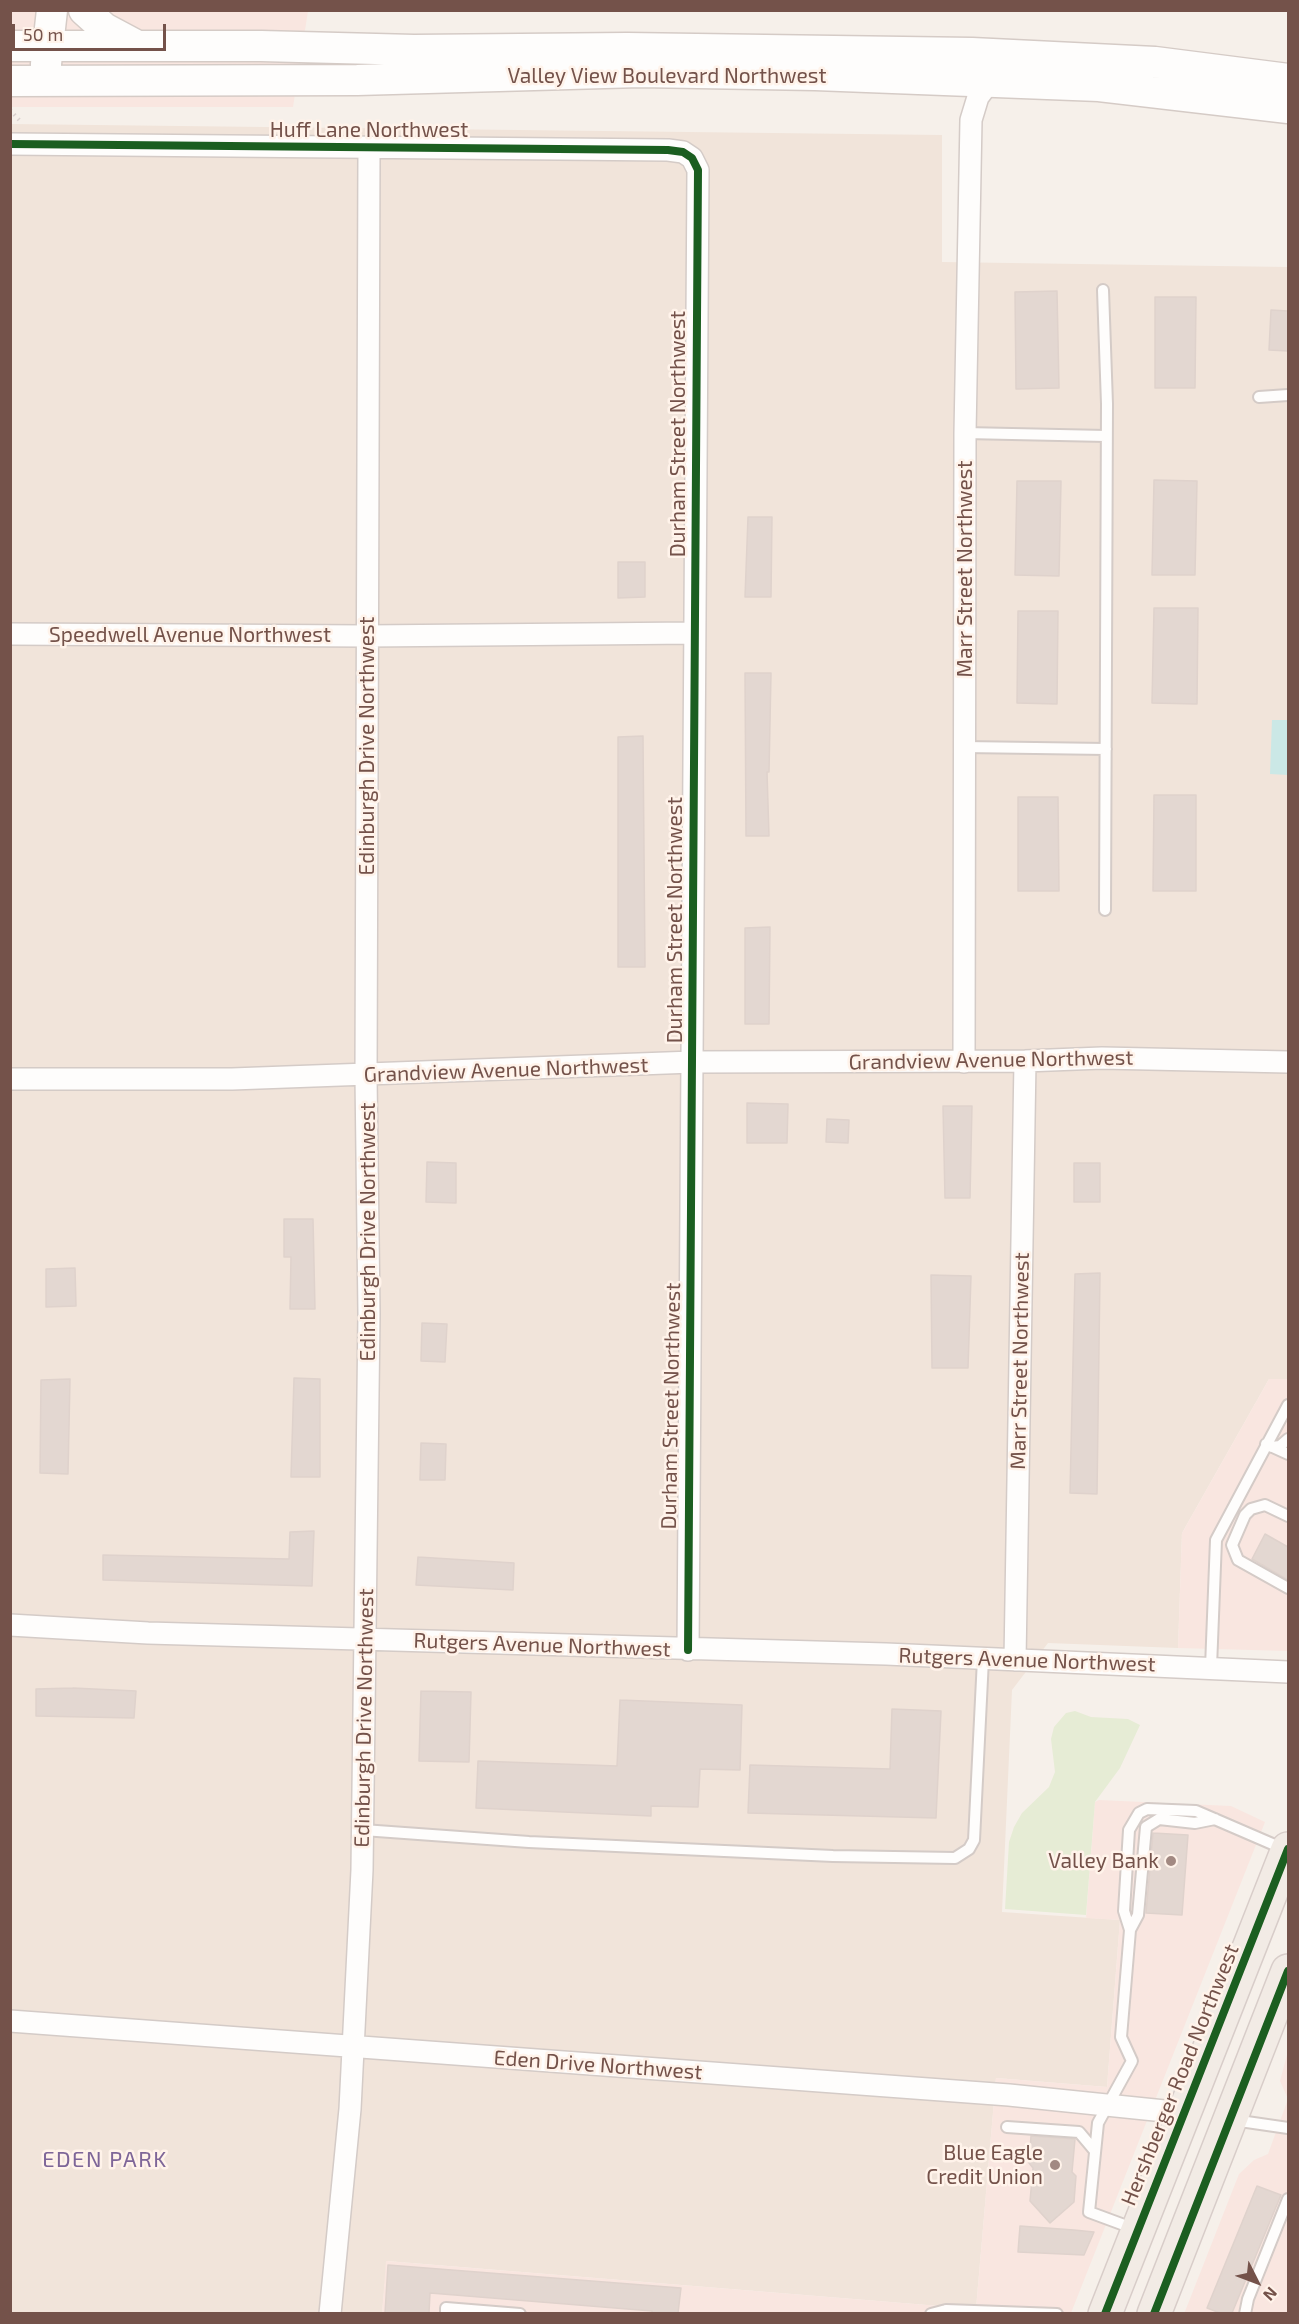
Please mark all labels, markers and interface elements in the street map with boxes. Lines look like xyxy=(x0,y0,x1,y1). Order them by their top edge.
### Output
scale bar xyxy=(15,12,170,50)
text: 50 m xyxy=(23,23,63,45)
street label: Valley View Boulevard Northwest xyxy=(508,63,826,89)
street label: Huff Lane Northwest xyxy=(270,117,468,143)
street label: Durham Street Northwest xyxy=(665,311,691,557)
street label: Marr Street Northwest xyxy=(952,460,978,678)
street label: Edinburgh Drive Northwest xyxy=(354,616,380,876)
street label: Speedwell Avenue Northwest xyxy=(49,622,331,648)
street label: Durham Street Northwest xyxy=(662,797,688,1043)
street label: Grandview Avenue Northwest xyxy=(849,1045,1133,1075)
street label: Grandview Avenue Northwest xyxy=(363,1052,649,1088)
street label: Edinburgh Drive Northwest xyxy=(355,1102,381,1362)
street label: Marr Street Northwest xyxy=(1006,1252,1034,1470)
street label: Durham Street Northwest xyxy=(656,1282,686,1530)
street label: Edinburgh Drive Northwest xyxy=(349,1588,379,1848)
street label: Rutgers Avenue Northwest xyxy=(413,1628,671,1662)
street label: Rutgers Avenue Northwest xyxy=(898,1643,1156,1677)
place label: Valley Bank xyxy=(1048,1848,1159,1874)
marker: Valley Bank xyxy=(1164,1854,1178,1868)
street label: Hershberger Road Northwest xyxy=(1116,1941,1244,2209)
street label: Eden Drive Northwest xyxy=(493,2045,703,2085)
place label: Blue Eagle Credit Union xyxy=(926,2140,1043,2190)
district label: EDEN PARK xyxy=(42,2147,168,2173)
marker: Blue Eagle Credit Union xyxy=(1048,2158,1062,2172)
north arrow xyxy=(1227,2252,1287,2312)
text: N xyxy=(1260,2284,1282,2305)

